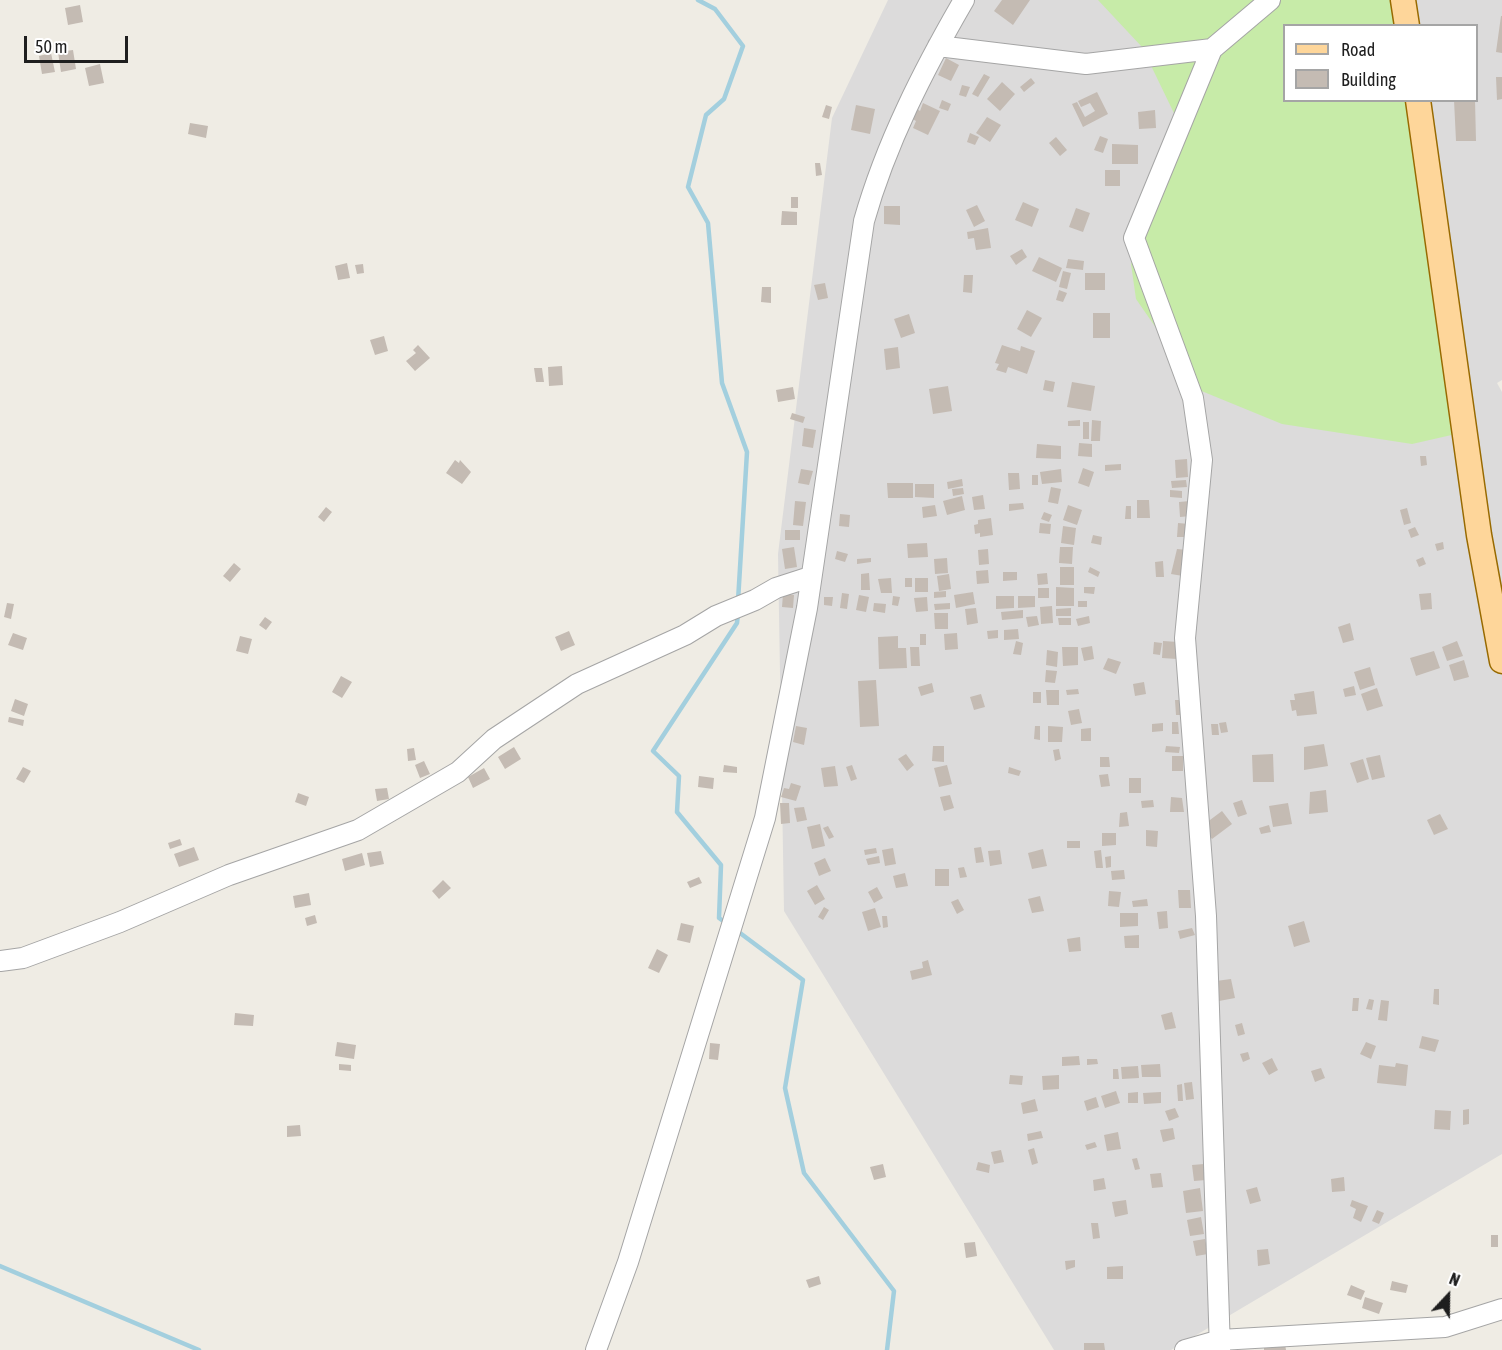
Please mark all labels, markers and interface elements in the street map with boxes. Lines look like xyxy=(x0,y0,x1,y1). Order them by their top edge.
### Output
scale bar xyxy=(27,24,130,62)
legend xyxy=(1283,24,1478,102)
text: 50 m xyxy=(35,36,67,57)
text: Road xyxy=(1341,39,1375,60)
text: Building xyxy=(1341,69,1396,90)
north arrow xyxy=(1418,1266,1478,1326)
text: N xyxy=(1447,1269,1462,1289)

